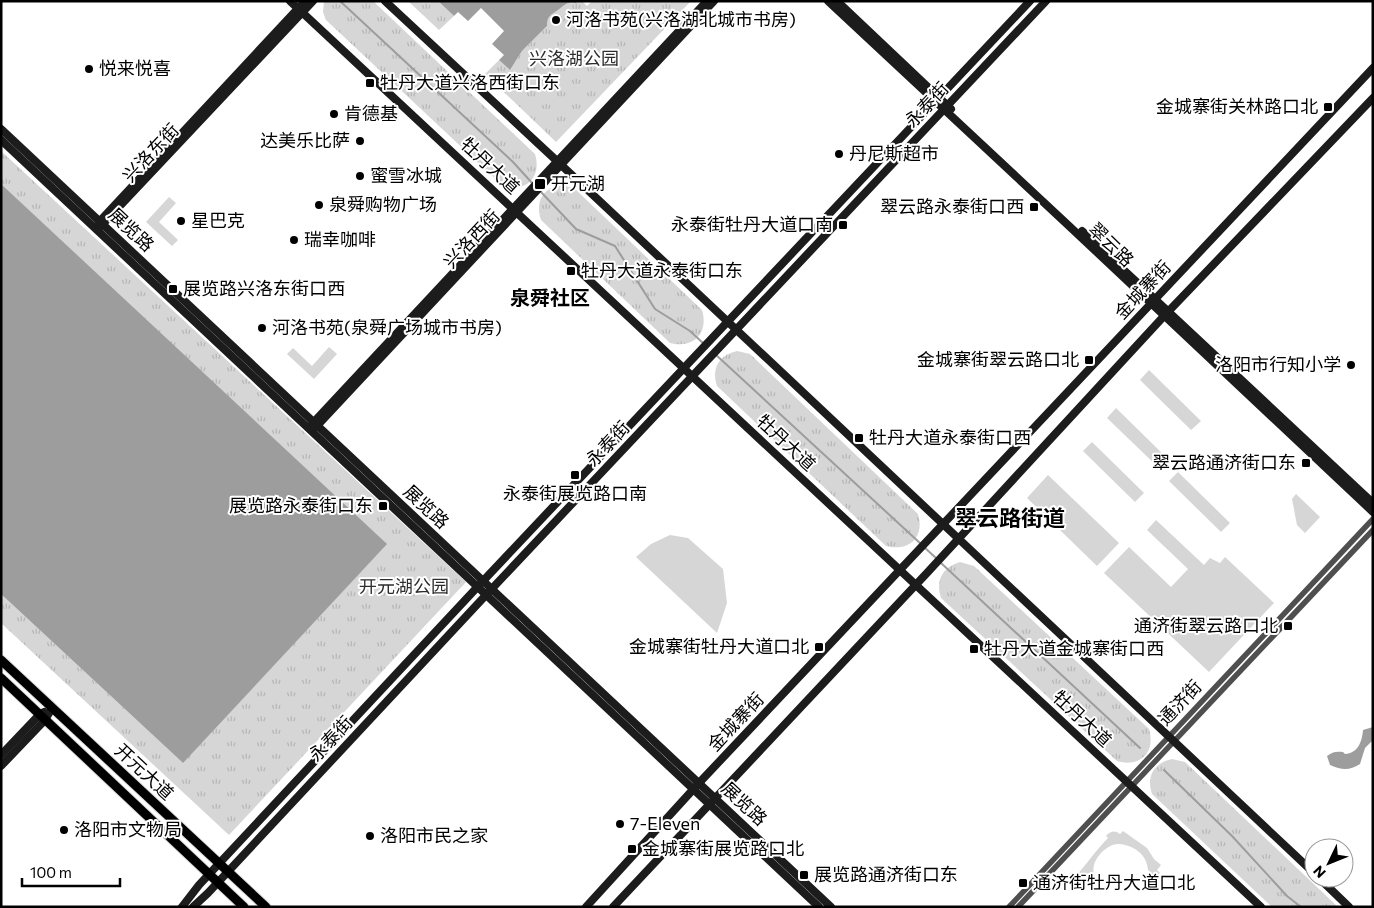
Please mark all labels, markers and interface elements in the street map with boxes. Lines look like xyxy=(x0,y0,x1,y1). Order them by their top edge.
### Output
place label: 河洛书苑(兴洛湖北城市书房) xyxy=(566,8,796,30)
marker: 河洛书苑(兴洛湖北城市书房) xyxy=(550,14,562,26)
park label: 兴洛湖公园 xyxy=(529,47,619,69)
place label: 悦来悦喜 xyxy=(99,57,171,79)
marker: 悦来悦喜 xyxy=(83,63,95,75)
place label: 牡丹大道兴洛西街口东 xyxy=(380,71,560,93)
marker: 牡丹大道兴洛西街口东 xyxy=(364,77,376,89)
street label: 永泰街 xyxy=(900,77,953,132)
place label: 金城寨街关林路口北 xyxy=(1156,95,1318,117)
marker: 金城寨街关林路口北 xyxy=(1322,101,1334,113)
place label: 肯德基 xyxy=(344,102,398,124)
marker: 肯德基 xyxy=(328,108,340,120)
street label: 兴洛东街 xyxy=(118,118,183,186)
place label: 达美乐比萨 xyxy=(260,129,350,151)
street label: 牡丹大道 xyxy=(457,133,525,198)
marker: 达美乐比萨 xyxy=(354,135,366,147)
place label: 丹尼斯超市 xyxy=(849,142,939,164)
marker: 丹尼斯超市 xyxy=(833,148,845,160)
place label: 蜜雪冰城 xyxy=(370,164,442,186)
marker: 蜜雪冰城 xyxy=(354,170,366,182)
place label: 开元湖 xyxy=(551,172,605,194)
marker: 开元湖 xyxy=(533,177,547,191)
place label: 泉舜购物广场 xyxy=(329,193,437,215)
place label: 翠云路永泰街口西 xyxy=(880,195,1024,217)
marker: 泉舜购物广场 xyxy=(313,199,325,211)
marker: 翠云路永泰街口西 xyxy=(1028,201,1040,213)
street label: 展览路 xyxy=(104,203,159,256)
street label: 兴洛西街 xyxy=(439,204,504,272)
place label: 星巴克 xyxy=(191,209,245,231)
place label: 永泰街牡丹大道口南 xyxy=(671,213,833,235)
marker: 星巴克 xyxy=(175,215,187,227)
street label: 翠云路 xyxy=(1085,218,1139,271)
marker: 永泰街牡丹大道口南 xyxy=(837,219,849,231)
place label: 瑞幸咖啡 xyxy=(304,228,376,250)
marker: 瑞幸咖啡 xyxy=(288,234,300,246)
street label: 金城寨街 xyxy=(1110,255,1175,323)
place label: 牡丹大道永泰街口东 xyxy=(581,259,743,281)
marker: 牡丹大道永泰街口东 xyxy=(565,265,577,277)
place label: 展览路兴洛东街口西 xyxy=(183,277,345,299)
marker: 展览路兴洛东街口西 xyxy=(167,283,179,295)
district label: 泉舜社区 xyxy=(510,285,590,309)
place label: 河洛书苑(泉舜广场城市书房) xyxy=(272,316,502,338)
marker: 河洛书苑(泉舜广场城市书房) xyxy=(256,322,268,334)
place label: 金城寨街翠云路口北 xyxy=(917,348,1079,370)
place label: 洛阳市行知小学 xyxy=(1215,353,1341,375)
marker: 金城寨街翠云路口北 xyxy=(1083,354,1095,366)
marker: 洛阳市行知小学 xyxy=(1345,359,1357,371)
street label: 牡丹大道 xyxy=(753,410,821,475)
street label: 永泰街 xyxy=(581,416,634,471)
place label: 牡丹大道永泰街口西 xyxy=(869,426,1031,448)
marker: 牡丹大道永泰街口西 xyxy=(853,432,865,444)
place label: 翠云路通济街口东 xyxy=(1152,451,1296,473)
marker: 翠云路通济街口东 xyxy=(1300,457,1312,469)
marker: 永泰街展览路口南 xyxy=(569,469,581,481)
street label: 展览路 xyxy=(399,480,454,533)
place label: 永泰街展览路口南 xyxy=(503,482,647,504)
place label: 展览路永泰街口东 xyxy=(229,494,373,516)
marker: 展览路永泰街口东 xyxy=(377,500,389,512)
district label: 翠云路街道 xyxy=(955,504,1065,531)
park label: 开元湖公园 xyxy=(359,575,449,597)
place label: 通济街翠云路口北 xyxy=(1134,614,1278,636)
marker: 通济街翠云路口北 xyxy=(1282,620,1294,632)
place label: 金城寨街牡丹大道口北 xyxy=(629,635,809,657)
place label: 牡丹大道金城寨街口西 xyxy=(984,637,1164,659)
marker: 金城寨街牡丹大道口北 xyxy=(813,641,825,653)
marker: 牡丹大道金城寨街口西 xyxy=(968,643,980,655)
street label: 通济街 xyxy=(1153,675,1206,730)
street label: 牡丹大道 xyxy=(1049,686,1117,751)
street label: 金城寨街 xyxy=(703,687,768,755)
street label: 永泰街 xyxy=(304,711,357,766)
street label: 开元大道 xyxy=(111,739,179,804)
street label: 展览路 xyxy=(717,777,772,830)
place label: 7-Eleven xyxy=(630,812,700,834)
place label: 洛阳市文物局 xyxy=(74,818,182,840)
marker: 7-Eleven xyxy=(614,818,626,830)
marker: 洛阳市文物局 xyxy=(58,824,70,836)
place label: 洛阳市民之家 xyxy=(380,824,488,846)
marker: 洛阳市民之家 xyxy=(364,830,376,842)
place label: 金城寨街展览路口北 xyxy=(642,837,804,859)
north arrow xyxy=(1304,838,1354,888)
marker: 金城寨街展览路口北 xyxy=(626,843,638,855)
scale bar xyxy=(22,856,120,888)
text: 100 m xyxy=(30,863,72,881)
place label: 展览路通济街口东 xyxy=(814,863,958,885)
text: N xyxy=(1309,863,1329,882)
marker: 展览路通济街口东 xyxy=(798,869,810,881)
place label: 通济街牡丹大道口北 xyxy=(1033,871,1195,893)
marker: 通济街牡丹大道口北 xyxy=(1017,877,1029,889)

